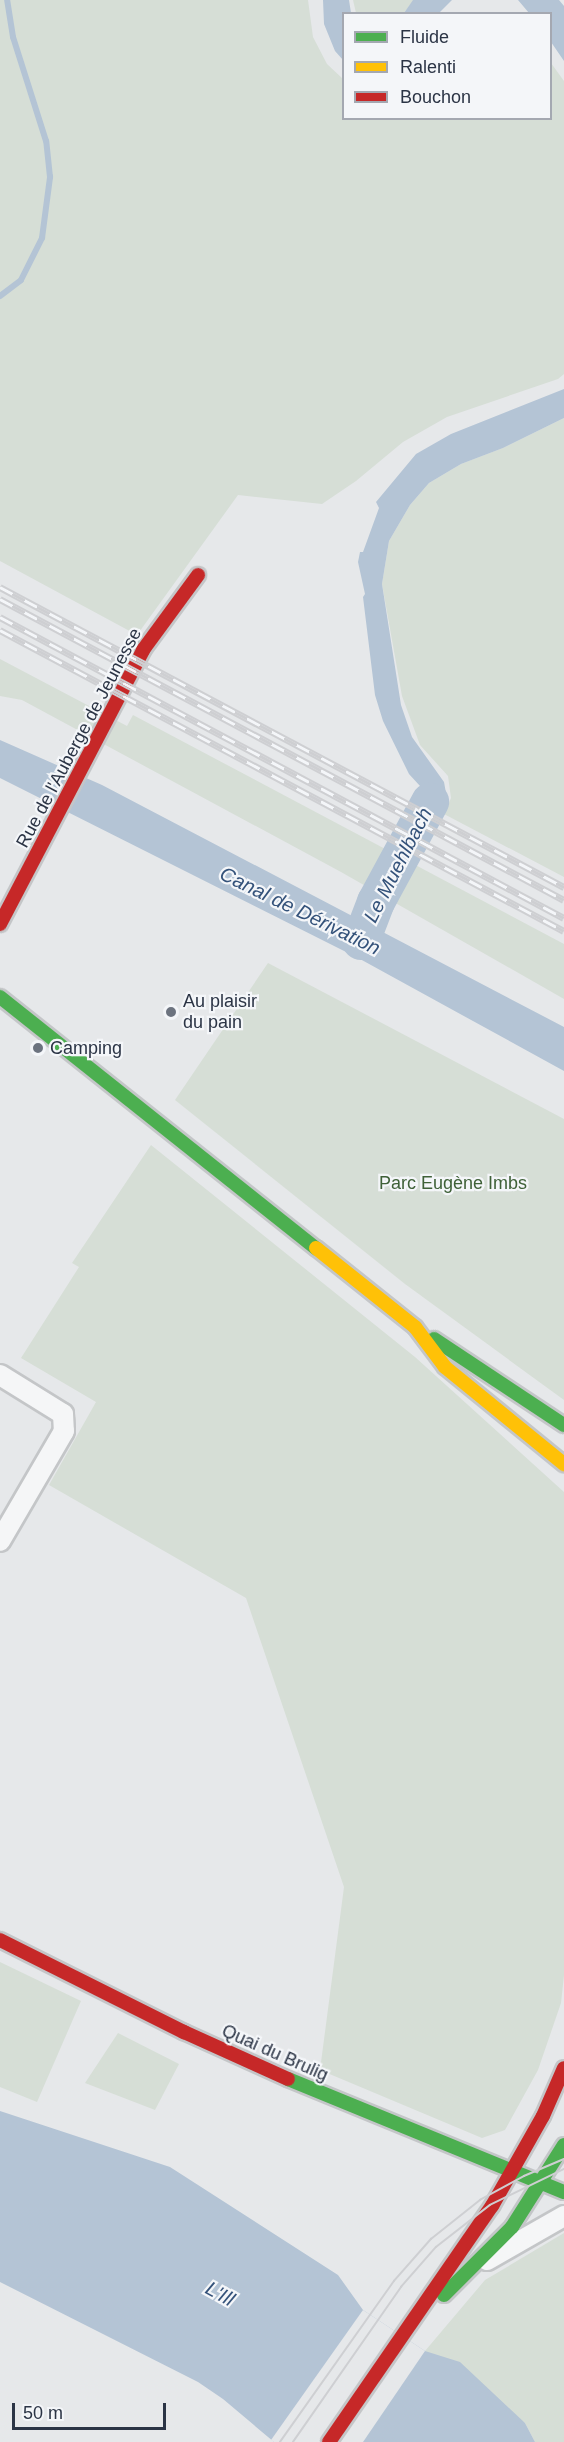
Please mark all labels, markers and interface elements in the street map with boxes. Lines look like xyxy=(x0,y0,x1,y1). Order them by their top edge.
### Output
legend xyxy=(342,12,552,120)
text: Fluide xyxy=(400,27,449,47)
text: Ralenti xyxy=(400,57,456,77)
text: Bouchon xyxy=(400,87,471,107)
street label: Rue de l'Auberge de Jeunesse xyxy=(12,624,146,852)
water label: Le Muehlbach xyxy=(359,804,437,926)
water label: Canal de Dérivation xyxy=(216,862,384,960)
place label: Au plaisir du pain xyxy=(183,991,257,1034)
marker: Au plaisir du pain xyxy=(164,1005,178,1019)
place label: Camping xyxy=(50,1037,122,1059)
marker: Camping xyxy=(31,1041,45,1055)
park label: Parc Eugène Imbs xyxy=(379,1172,527,1194)
street label: Quai du Brulig xyxy=(219,2020,331,2086)
water label: L'Ill xyxy=(201,2276,239,2312)
scale bar xyxy=(15,2391,170,2429)
text: 50 m xyxy=(23,2403,63,2423)

